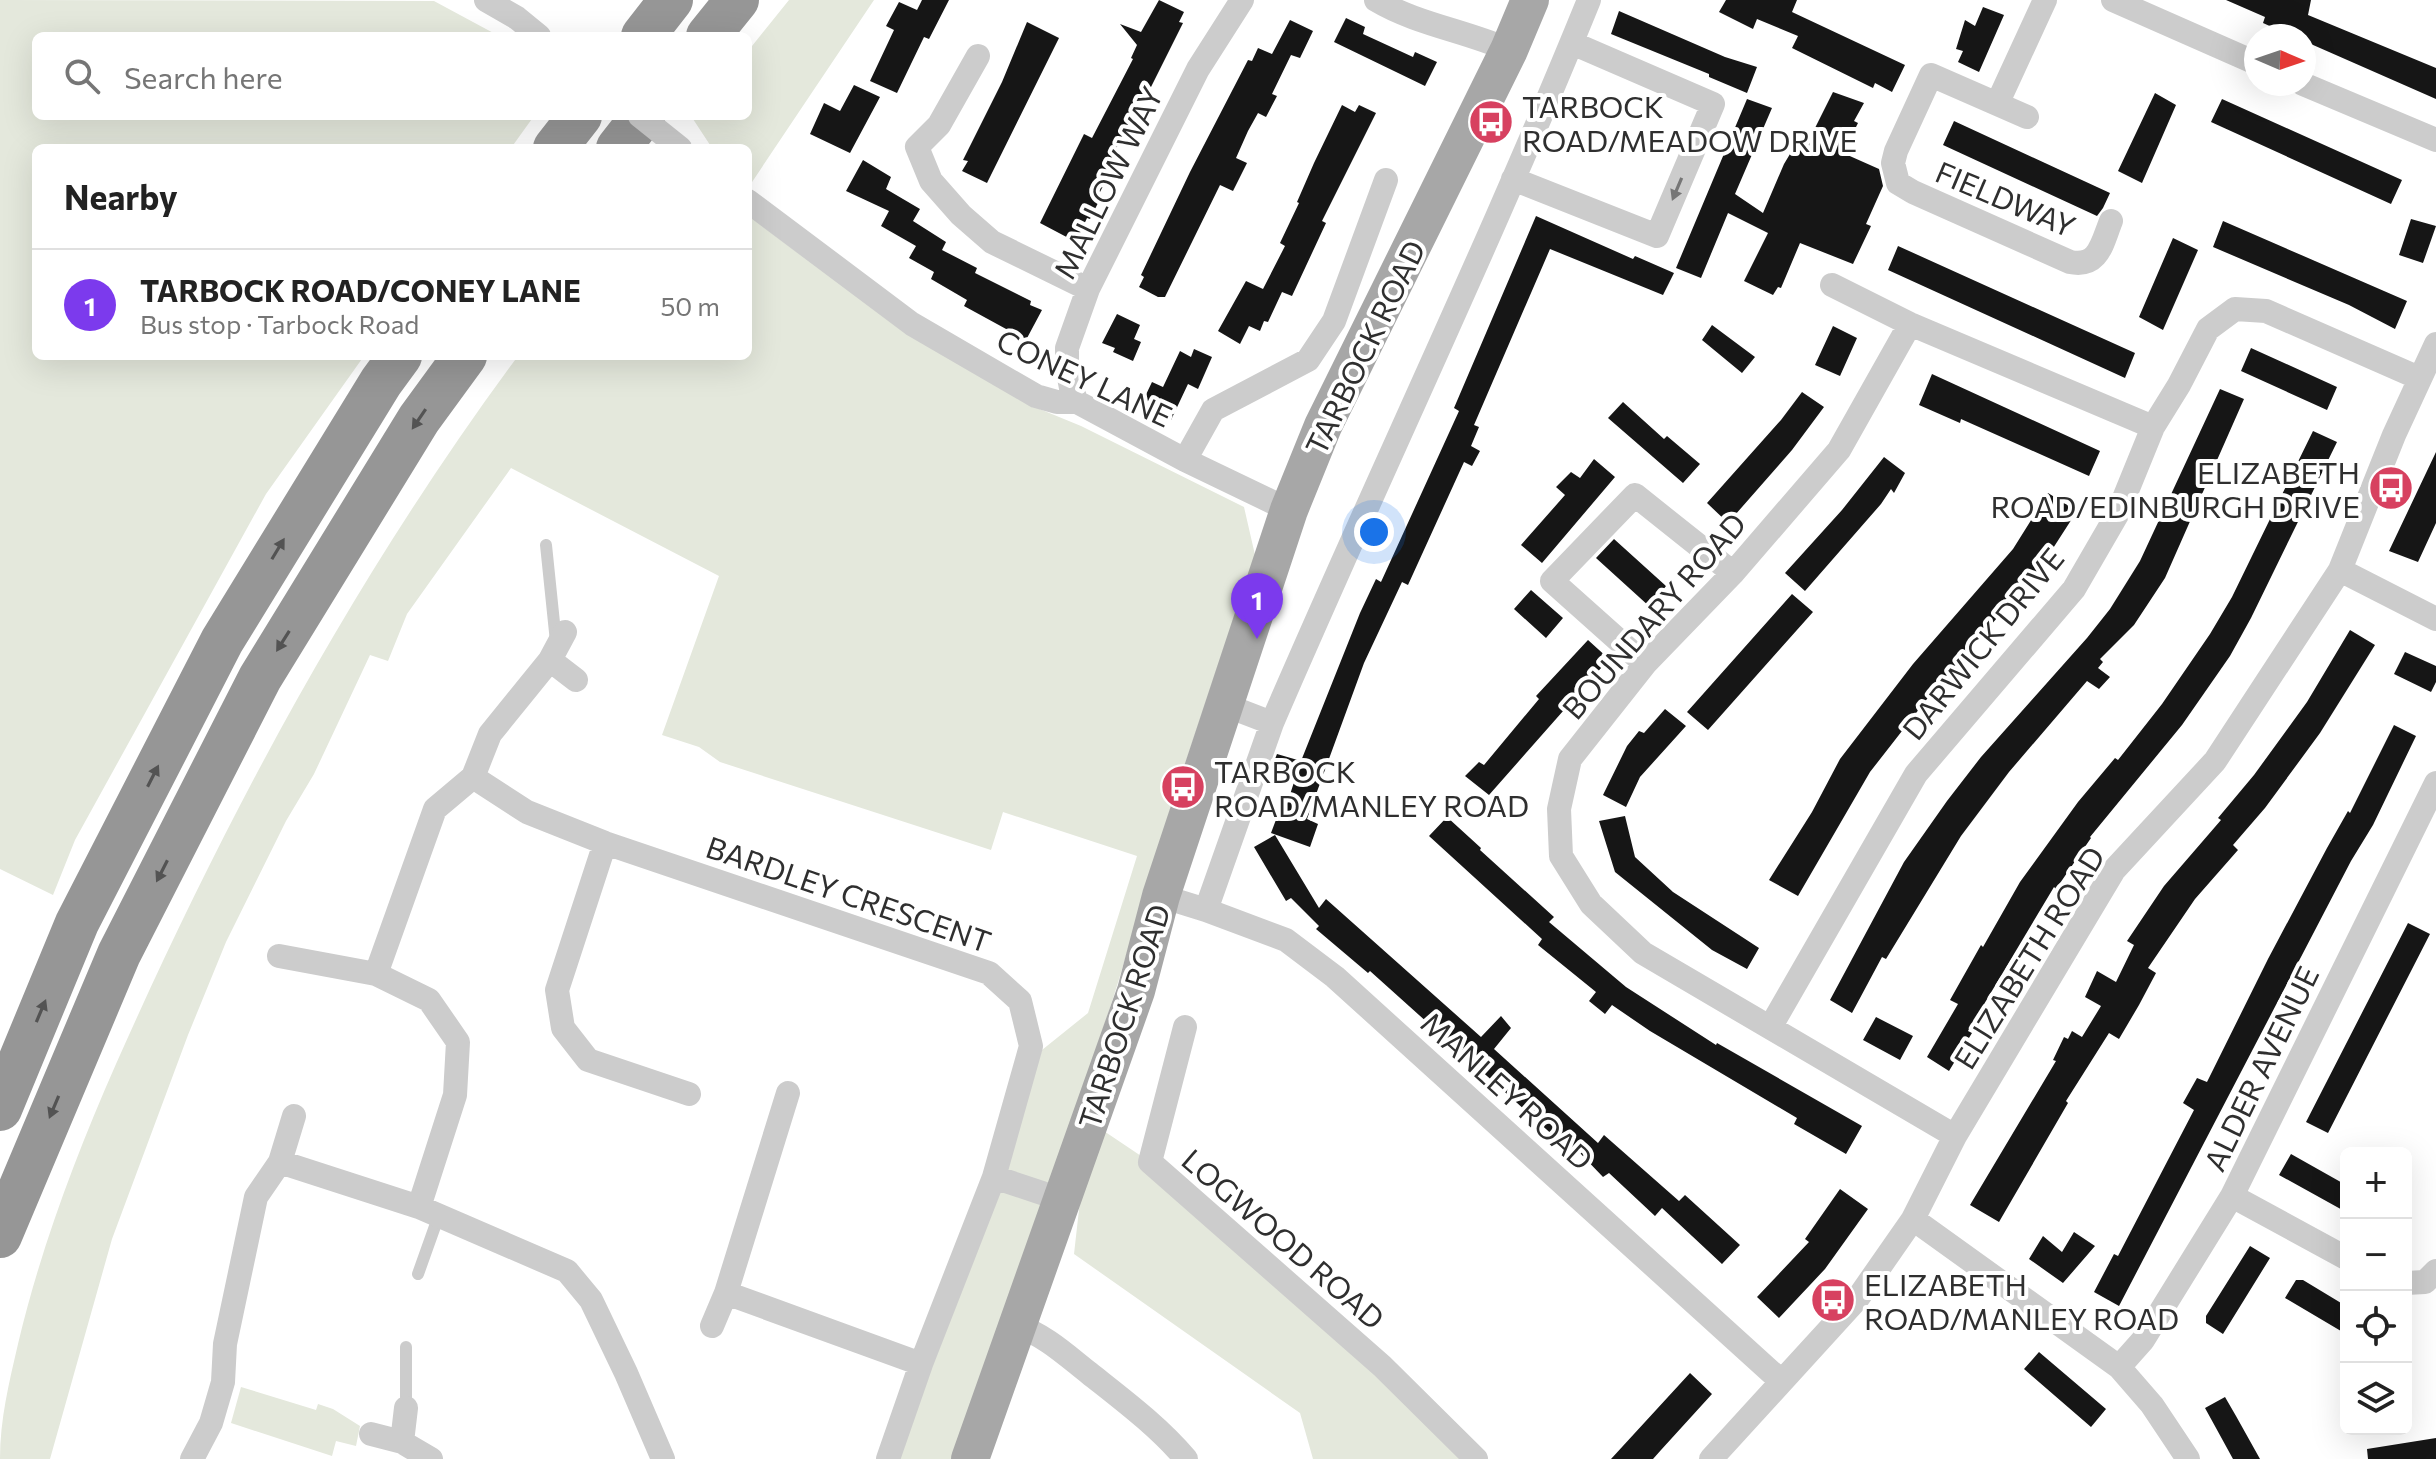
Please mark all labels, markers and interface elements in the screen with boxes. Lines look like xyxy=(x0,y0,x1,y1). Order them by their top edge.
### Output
north arrow xyxy=(2244,24,2316,96)
search box xyxy=(32,32,752,120)
icon: search xyxy=(60,54,104,98)
text: Search here xyxy=(124,58,283,95)
street label: MALLOW WAY xyxy=(1044,80,1170,284)
place label: TARBOCK ROAD/MEADOW DRIVE xyxy=(1522,87,1857,158)
bus stop icon: TARBOCK ROAD/MEADOW DRIVE xyxy=(1467,98,1515,146)
street label: FIELDWAY xyxy=(1931,152,2081,244)
text: Nearby xyxy=(64,175,178,217)
one-way arrow xyxy=(1671,177,1684,201)
street label: TARBOCK ROAD xyxy=(1296,234,1432,460)
text: TARBOCK ROAD/CONEY LANE xyxy=(140,271,581,308)
text: 1 xyxy=(84,290,96,321)
text: 50 m xyxy=(660,290,720,321)
text: Bus stop · Tarbock Road xyxy=(140,308,419,339)
street label: CONEY LANE xyxy=(991,320,1179,434)
one-way arrow xyxy=(412,409,427,430)
place label: ELIZABETH ROAD/EDINBURGH DRIVE xyxy=(1990,453,2360,524)
bus stop icon: ELIZABETH ROAD/EDINBURGH DRIVE xyxy=(2367,464,2415,512)
street label: BOUNDARY ROAD xyxy=(1553,504,1753,726)
your location xyxy=(1354,512,1394,552)
one-way arrow xyxy=(271,538,285,560)
street label: DARWICK DRIVE xyxy=(1893,540,2071,746)
pin: 1 xyxy=(1231,573,1283,639)
one-way arrow xyxy=(276,630,290,652)
place label: TARBOCK ROAD/MANLEY ROAD xyxy=(1214,752,1529,823)
bus stop icon: TARBOCK ROAD/MANLEY ROAD xyxy=(1159,763,1207,811)
one-way arrow xyxy=(146,765,159,788)
street label: BARDLEY CRESCENT xyxy=(702,827,996,959)
street label: ELIZABETH ROAD xyxy=(1945,839,2111,1075)
one-way arrow xyxy=(155,859,168,882)
street label: TARBOCK ROAD xyxy=(1069,899,1177,1133)
street label: ALDER AVENUE xyxy=(2195,960,2325,1176)
one-way arrow xyxy=(34,999,47,1023)
street label: MANLEY ROAD xyxy=(1414,1003,1602,1177)
one-way arrow xyxy=(48,1095,61,1119)
street label: LOGWOOD ROAD xyxy=(1175,1140,1393,1336)
map controls xyxy=(2340,1147,2412,1435)
button: + xyxy=(2340,1147,2412,1219)
button: − xyxy=(2340,1219,2412,1291)
place label: ELIZABETH ROAD/MANLEY ROAD xyxy=(1864,1265,2179,1336)
bus stop icon: ELIZABETH ROAD/MANLEY ROAD xyxy=(1809,1276,1857,1324)
button: locate xyxy=(2340,1291,2412,1363)
button: layers xyxy=(2340,1363,2412,1435)

